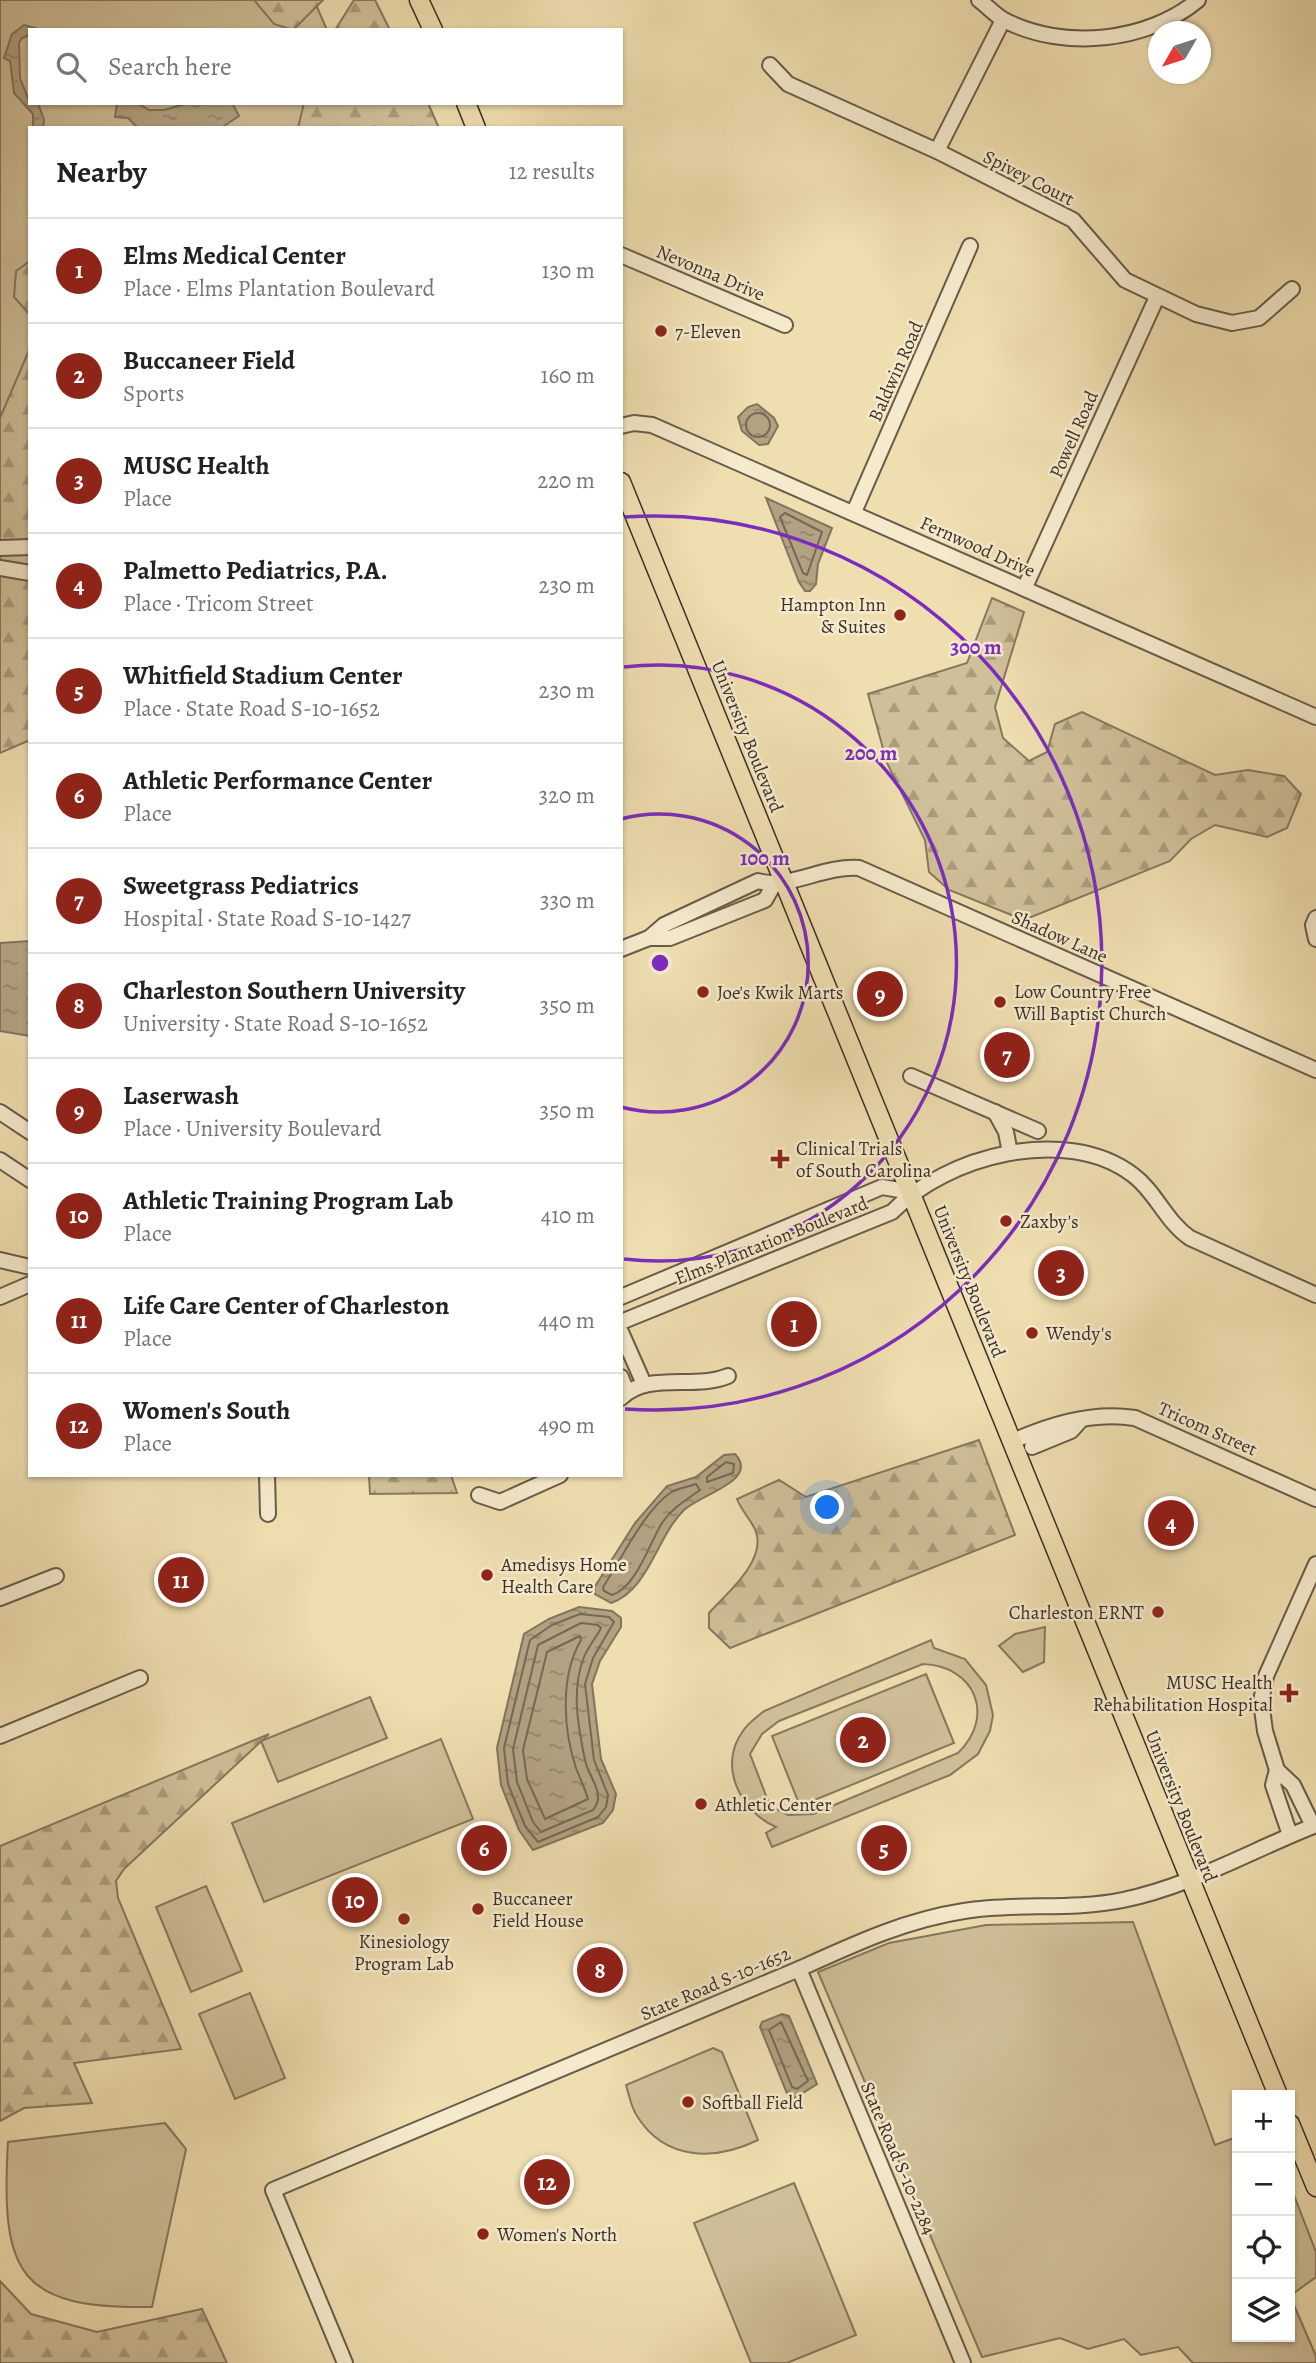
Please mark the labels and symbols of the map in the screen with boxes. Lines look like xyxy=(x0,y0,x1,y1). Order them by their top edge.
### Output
north arrow xyxy=(1148,21,1211,84)
street label: Spivey Court xyxy=(978,144,1079,212)
street label: Nevonna Drive xyxy=(652,238,769,307)
street label: Baldwin Road xyxy=(862,316,930,426)
place label: 7-Eleven xyxy=(675,319,741,345)
marker: 7-Eleven xyxy=(653,323,669,339)
street label: Powell Road xyxy=(1043,386,1105,482)
street label: Fernwood Drive xyxy=(916,510,1039,584)
place label: Hampton Inn & Suites xyxy=(780,592,886,640)
marker: Hampton Inn & Suites xyxy=(892,607,908,623)
text: 300 m xyxy=(950,633,1002,661)
street label: University Boulevard xyxy=(705,656,790,817)
text: 200 m xyxy=(845,739,898,767)
text: 100 m xyxy=(740,844,790,872)
street label: Shadow Lane xyxy=(1007,904,1112,970)
centre of rings xyxy=(648,951,672,975)
pin: 9 xyxy=(857,968,903,1020)
place label: Low Country Free Will Baptist Church xyxy=(1013,979,1166,1027)
place label: Joe's Kwik Marts xyxy=(717,980,843,1006)
marker: Joe's Kwik Marts xyxy=(695,984,711,1000)
marker: Low Country Free Will Baptist Church xyxy=(992,994,1008,1010)
pin: 7 xyxy=(984,1029,1030,1081)
place label: Clinical Trials of South Carolina xyxy=(796,1136,932,1184)
marker: Clinical Trials of South Carolina xyxy=(770,1149,790,1169)
street label: Elms Plantation Boulevard xyxy=(671,1190,873,1292)
street label: University Boulevard xyxy=(927,1201,1012,1362)
place label: Zaxby's xyxy=(1020,1209,1079,1235)
marker: Zaxby's xyxy=(998,1213,1014,1229)
pin: 3 xyxy=(1038,1247,1084,1299)
pin: 1 xyxy=(771,1298,817,1350)
place label: Wendy's xyxy=(1045,1321,1112,1347)
marker: Wendy's xyxy=(1024,1325,1040,1341)
street label: Tricom Street xyxy=(1154,1395,1261,1462)
your location xyxy=(810,1490,844,1524)
pin: 4 xyxy=(1148,1497,1194,1549)
place label: Amedisys Home Health Care xyxy=(500,1552,627,1600)
pin: 11 xyxy=(158,1554,204,1606)
marker: Amedisys Home Health Care xyxy=(479,1567,495,1583)
place label: Charleston ERNT xyxy=(1009,1600,1145,1626)
marker: Charleston ERNT xyxy=(1150,1604,1166,1620)
place label: MUSC Health Rehabilitation Hospital xyxy=(1093,1670,1273,1718)
marker: MUSC Health Rehabilitation Hospital xyxy=(1279,1683,1299,1703)
pin: 2 xyxy=(840,1714,886,1766)
street label: University Boulevard xyxy=(1139,1726,1224,1887)
place label: Athletic Center xyxy=(714,1792,832,1818)
marker: Athletic Center xyxy=(693,1796,709,1812)
pin: 6 xyxy=(461,1822,507,1874)
pin: 5 xyxy=(861,1822,907,1874)
pin: 10 xyxy=(332,1874,378,1926)
place label: Buccaneer Field House xyxy=(492,1886,584,1934)
marker: Buccaneer Field House xyxy=(470,1901,486,1917)
marker: Kinesiology Program Lab xyxy=(396,1911,412,1927)
place label: Kinesiology Program Lab xyxy=(354,1929,454,1977)
street label: State Road S-10-1652 xyxy=(636,1941,794,2027)
pin: 8 xyxy=(577,1944,623,1996)
street label: State Road S-10-2284 xyxy=(854,2078,942,2239)
place label: Softball Field xyxy=(702,2090,804,2116)
marker: Softball Field xyxy=(680,2094,696,2110)
pin: 12 xyxy=(524,2156,570,2208)
place label: Women's North xyxy=(496,2222,617,2248)
marker: Women's North xyxy=(475,2226,491,2242)

